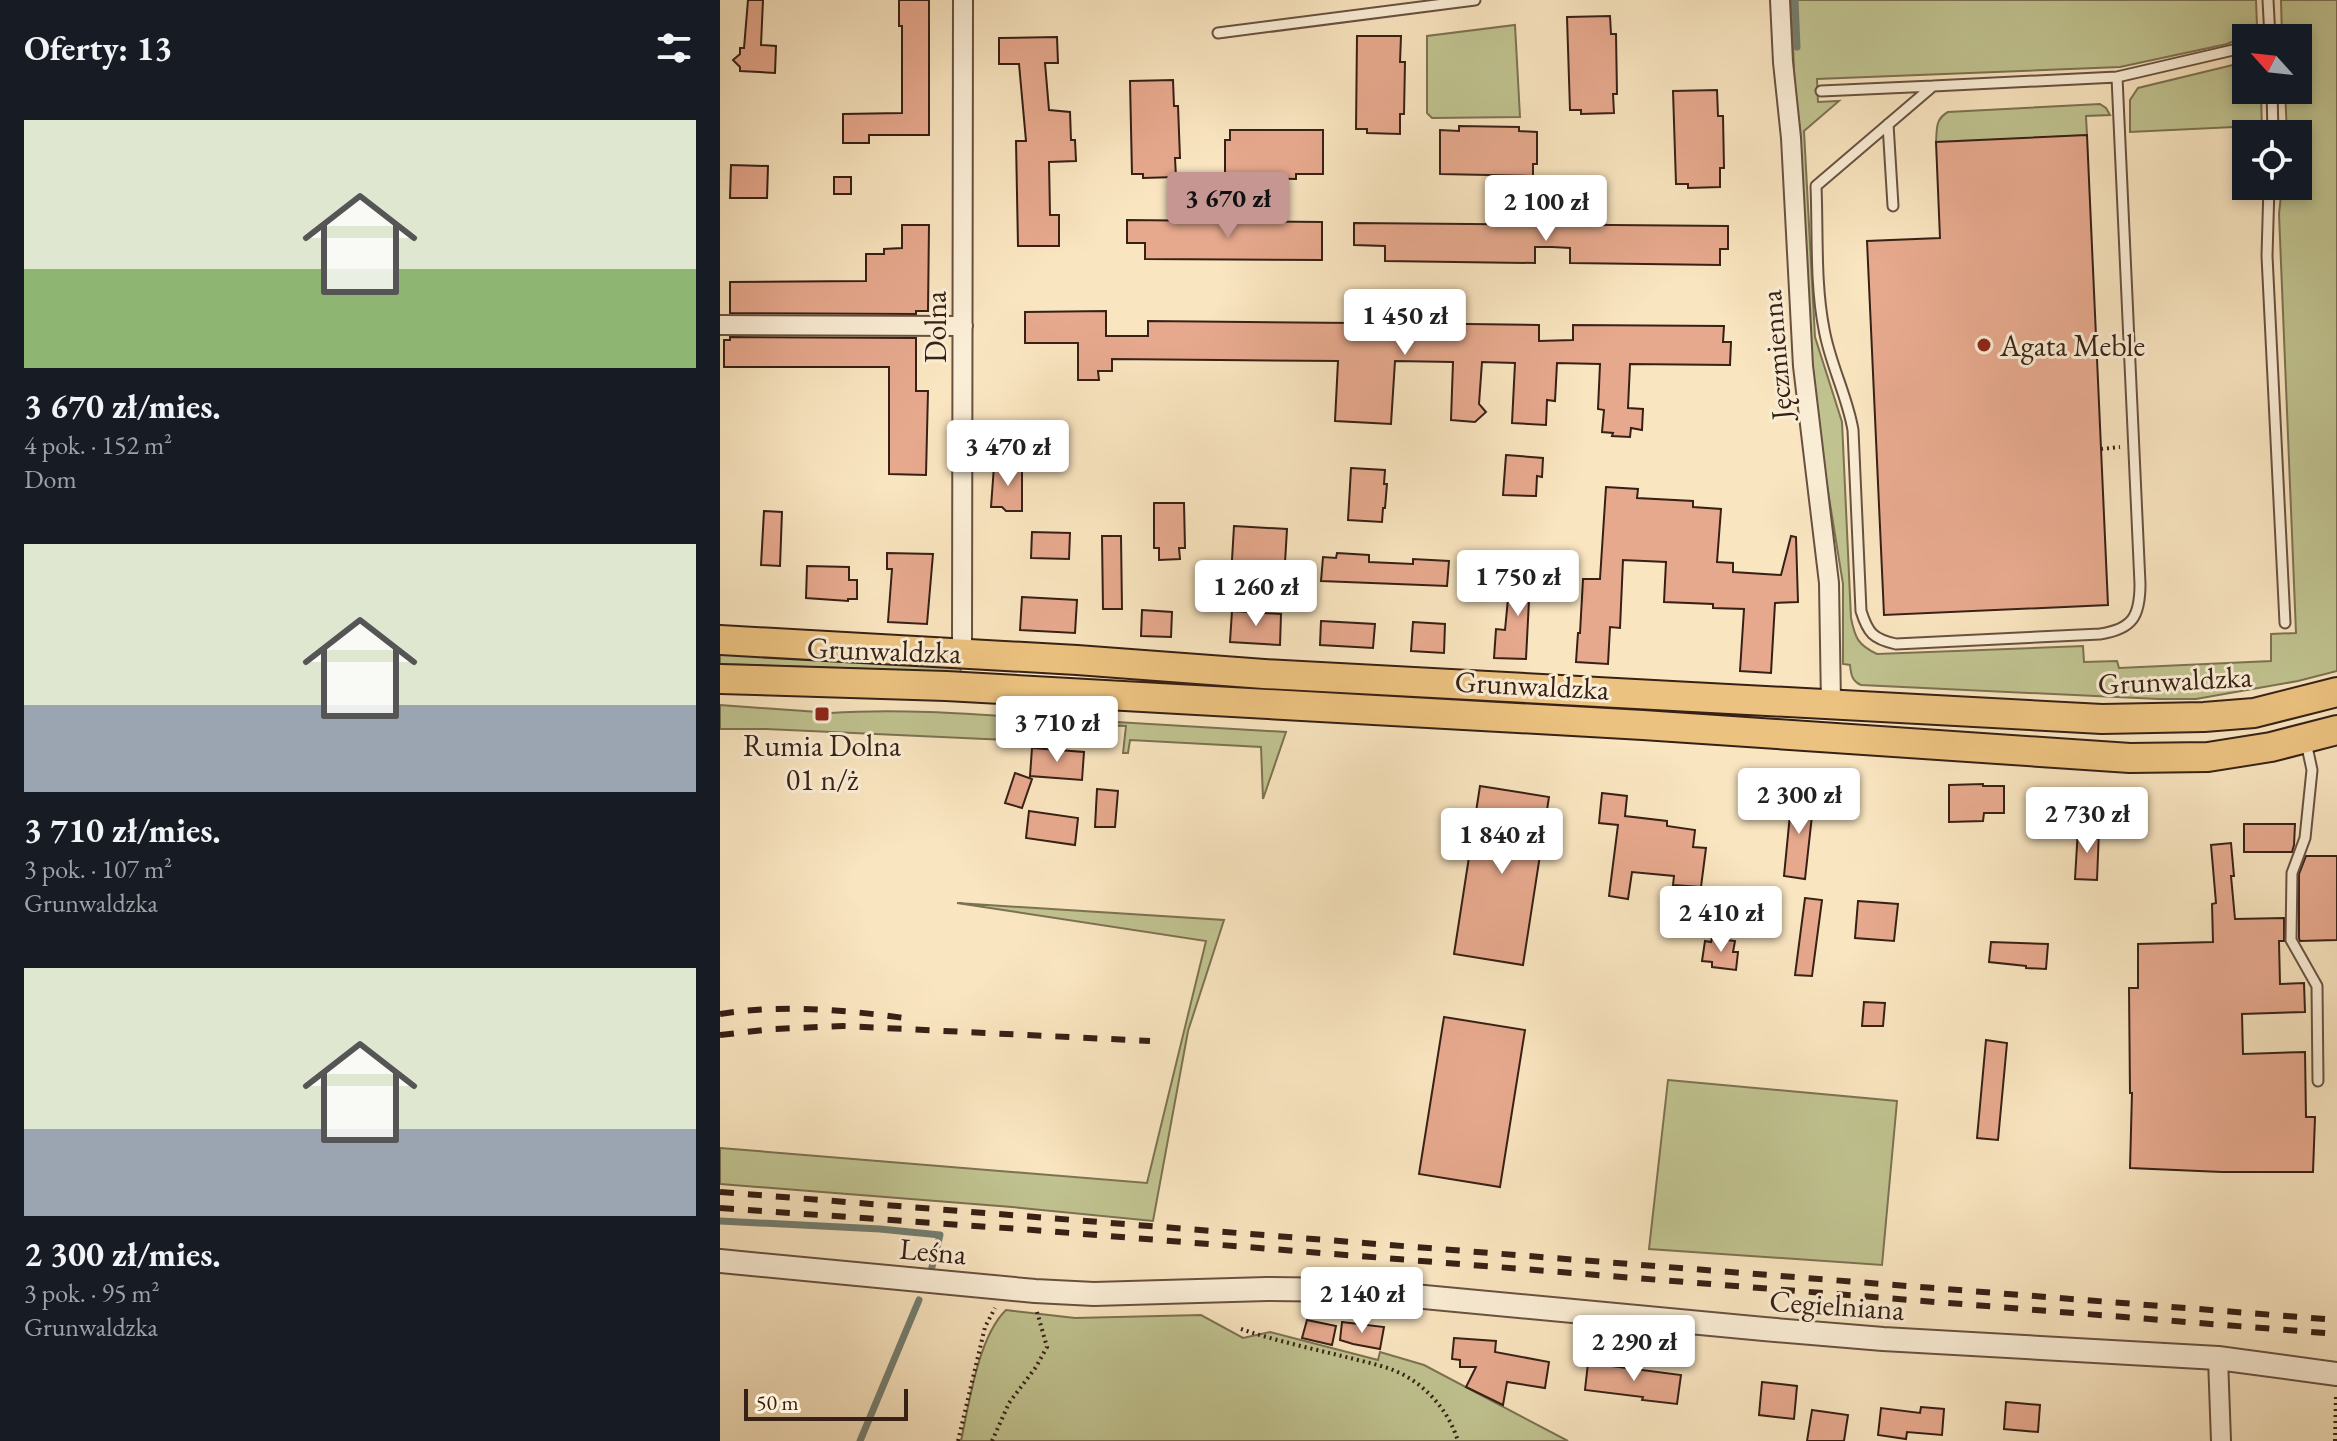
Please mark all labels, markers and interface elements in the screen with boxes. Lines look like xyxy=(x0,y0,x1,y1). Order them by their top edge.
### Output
north arrow xyxy=(2232,24,2312,104)
map controls xyxy=(2232,24,2312,200)
text: Oferty: 13 xyxy=(24,26,172,70)
icon: filters xyxy=(652,26,696,70)
button: locate xyxy=(2232,120,2312,200)
icon: home xyxy=(288,172,432,316)
pin: 3 670 zł xyxy=(1145,172,1311,240)
pin: 2 100 zł xyxy=(1463,175,1629,243)
text: 3 670 zł xyxy=(1185,181,1271,215)
text: 2 100 zł xyxy=(1503,184,1589,218)
street label: Jęczmienna xyxy=(1751,288,1801,425)
pin: 1 450 zł xyxy=(1322,289,1488,357)
street label: Dolna xyxy=(916,291,955,363)
text: 1 450 zł xyxy=(1362,298,1448,332)
place label: Agata Meble xyxy=(1999,326,2145,365)
marker: Agata Meble xyxy=(1975,336,1993,354)
text: 3 670 zł/mies. xyxy=(24,384,221,428)
pin: 3 470 zł xyxy=(925,420,1091,488)
text: 4 pok. · 152 m² xyxy=(24,428,172,462)
text: 3 470 zł xyxy=(965,429,1051,463)
text: Dom xyxy=(24,462,77,496)
pin: 1 750 zł xyxy=(1435,550,1601,618)
text: 1 750 zł xyxy=(1475,559,1561,593)
pin: 1 260 zł xyxy=(1173,560,1339,628)
text: 1 260 zł xyxy=(1213,569,1299,603)
icon: home xyxy=(288,596,432,740)
street label: Grunwaldzka xyxy=(806,628,962,672)
street label: Grunwaldzka xyxy=(2097,656,2253,704)
street label: Grunwaldzka xyxy=(1454,661,1610,709)
pin: 3 710 zł xyxy=(974,696,1140,764)
marker: Rumia Dolna 01 n/ż xyxy=(813,705,831,723)
text: 3 710 zł xyxy=(1014,705,1100,739)
place label: Rumia Dolna 01 n/ż xyxy=(743,726,901,799)
pin: 2 300 zł xyxy=(1716,768,1882,836)
text: 2 300 zł xyxy=(1756,777,1842,811)
pin: 2 730 zł xyxy=(2004,787,2170,855)
text: 2 730 zł xyxy=(2044,796,2130,830)
text: 3 710 zł/mies. xyxy=(24,808,221,852)
pin: 1 840 zł xyxy=(1419,808,1585,876)
text: 1 840 zł xyxy=(1459,817,1545,851)
text: 3 pok. · 107 m² xyxy=(24,852,172,886)
text: Grunwaldzka xyxy=(24,886,158,920)
pin: 2 410 zł xyxy=(1638,886,1804,954)
text: 2 410 zł xyxy=(1678,895,1764,929)
icon: home xyxy=(288,1020,432,1164)
street label: Leśna xyxy=(898,1229,968,1273)
text: 2 300 zł/mies. xyxy=(24,1232,221,1276)
pin: 2 140 zł xyxy=(1279,1267,1445,1335)
text: 3 pok. · 95 m² xyxy=(24,1276,160,1310)
text: 2 140 zł xyxy=(1319,1276,1405,1310)
street label: Cegielniana xyxy=(1768,1281,1906,1329)
text: Grunwaldzka xyxy=(24,1310,158,1344)
pin: 2 290 zł xyxy=(1551,1315,1717,1383)
text: 2 290 zł xyxy=(1591,1324,1677,1358)
scale bar xyxy=(744,1385,908,1421)
text: 50 m xyxy=(756,1388,799,1417)

